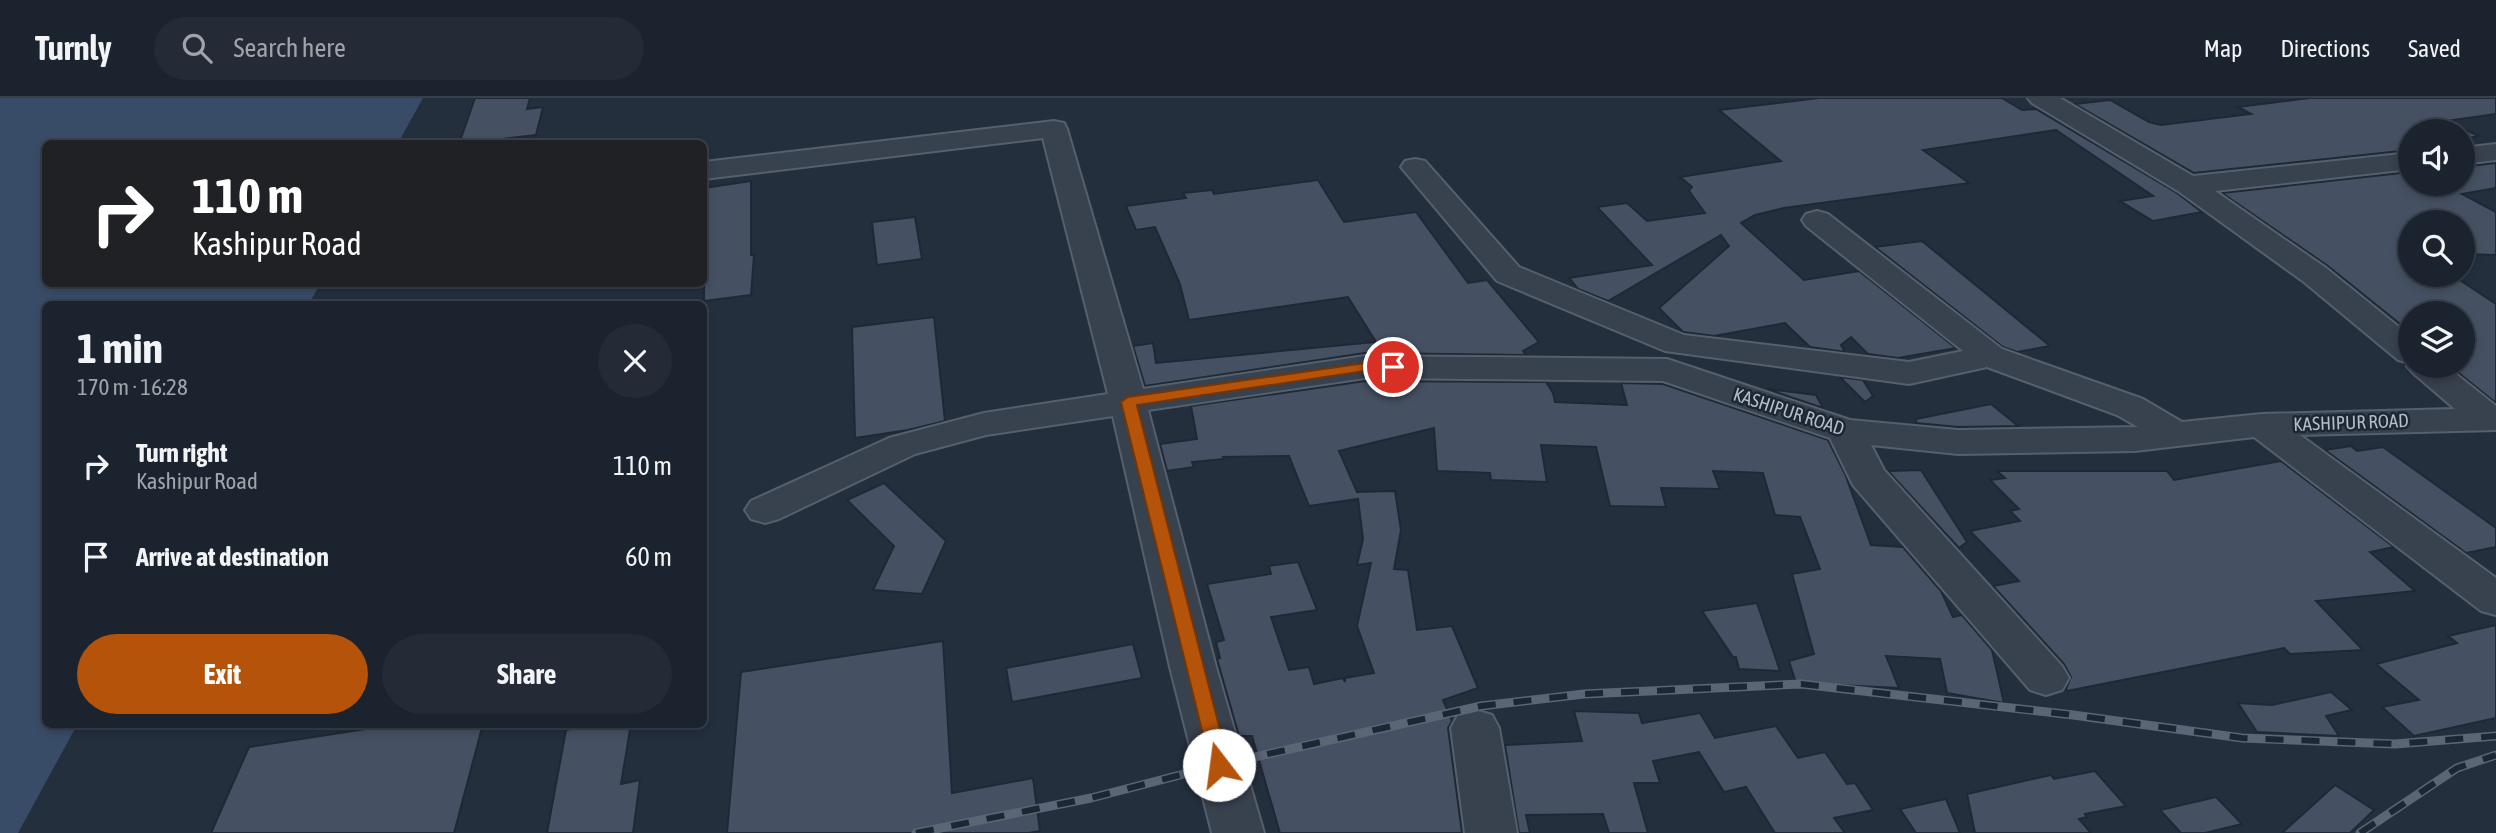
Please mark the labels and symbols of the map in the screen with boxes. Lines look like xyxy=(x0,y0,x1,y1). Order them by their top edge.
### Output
pin xyxy=(1363,337,1423,397)
street label: KASHIPUR ROAD xyxy=(1731,383,1847,439)
street label: KASHIPUR ROAD xyxy=(2293,409,2409,435)
position arrow xyxy=(1182,728,1256,802)

